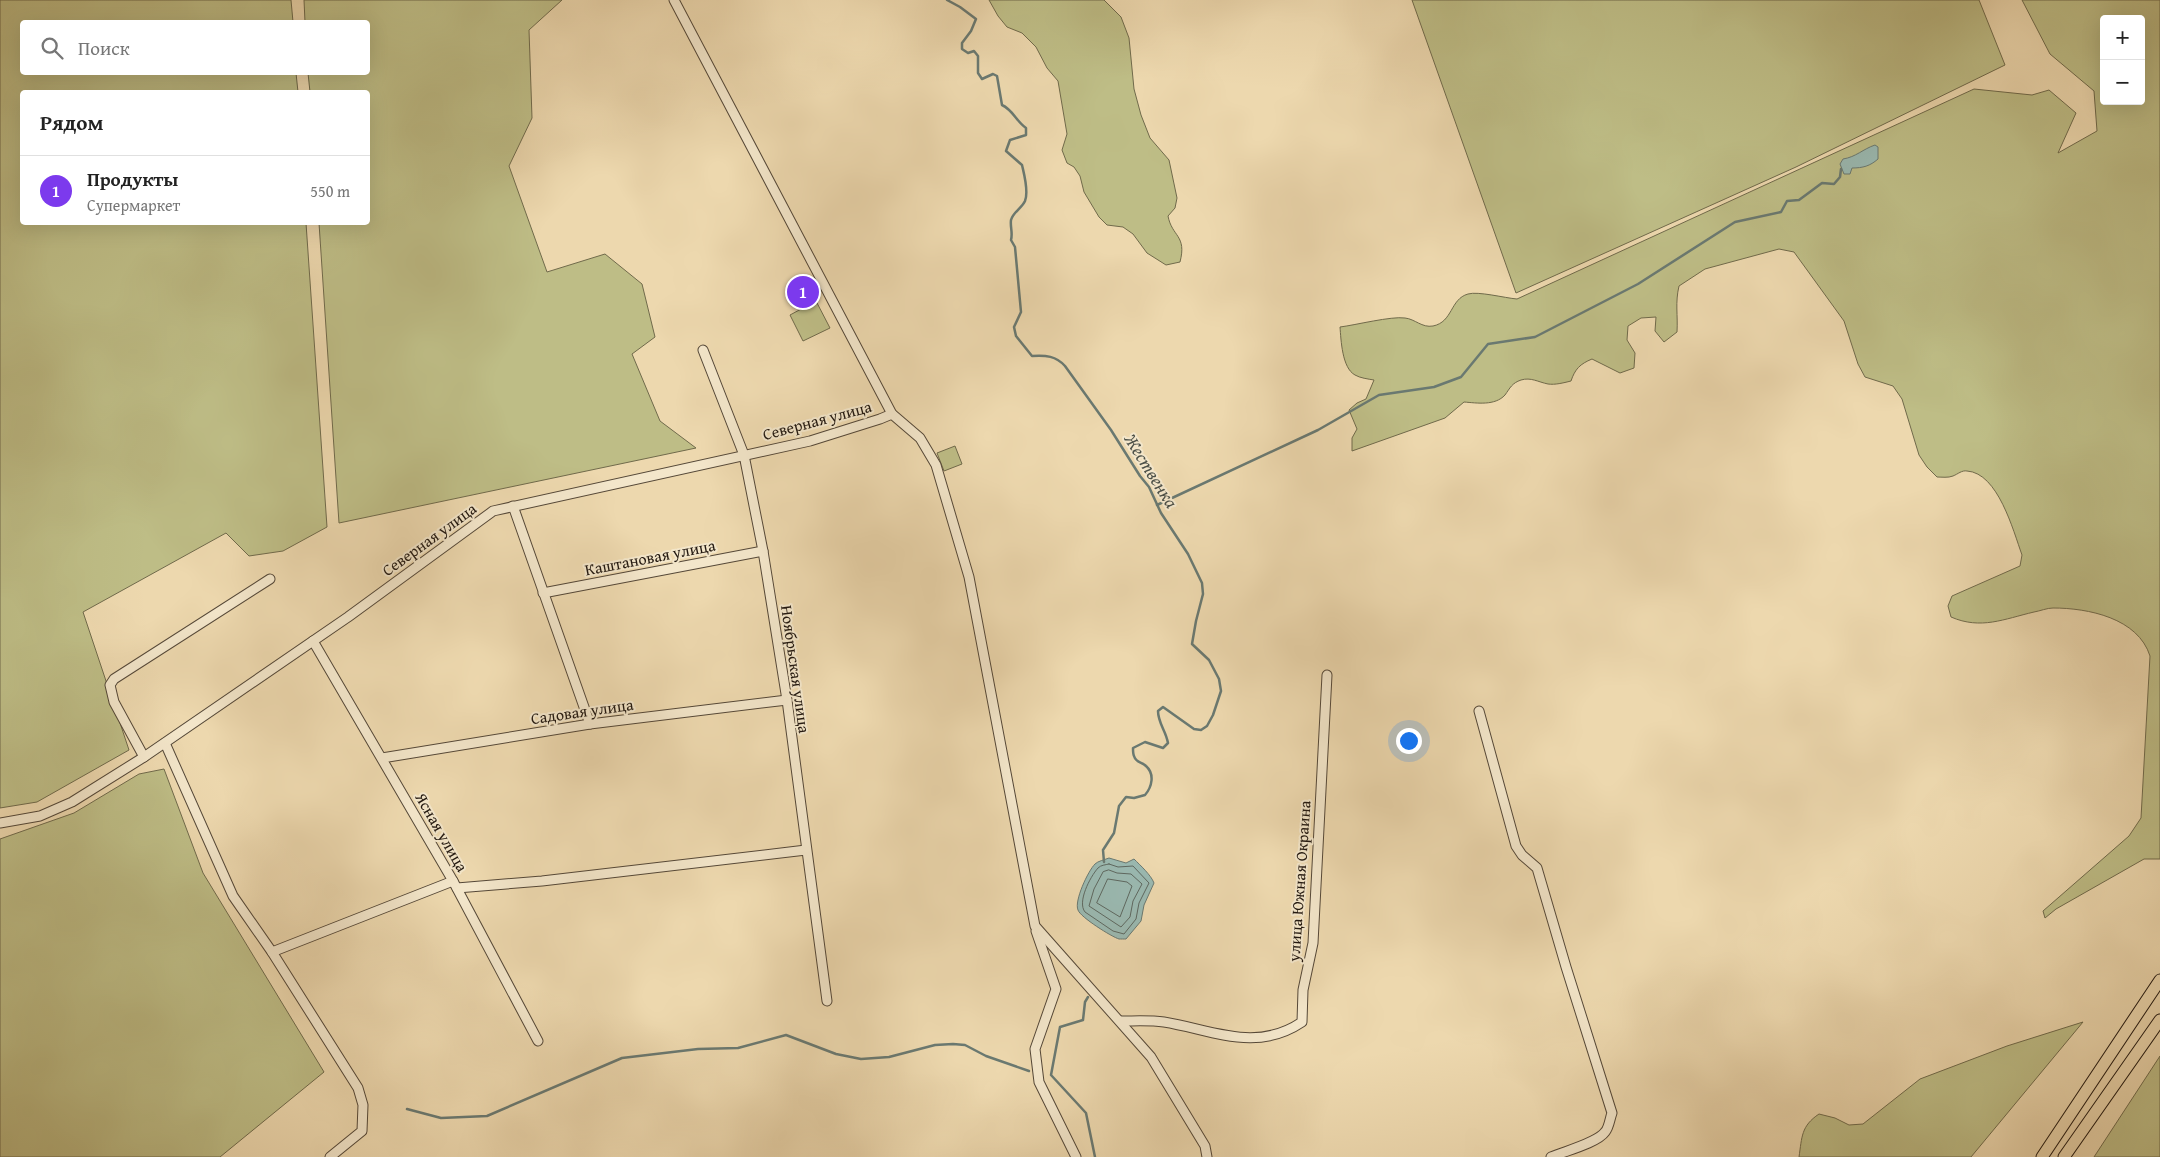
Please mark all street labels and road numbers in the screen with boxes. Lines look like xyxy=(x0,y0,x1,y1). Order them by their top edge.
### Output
street label: Северная улица xyxy=(760,394,874,446)
street label: Северная улица xyxy=(377,496,482,582)
street label: Каштановая улица xyxy=(583,532,718,581)
street label: Ноябрьская улица xyxy=(775,603,817,735)
street label: Садовая улица xyxy=(529,692,635,730)
street label: Ясная улица xyxy=(409,787,475,877)
street label: улица Южная Окраина xyxy=(1281,799,1317,963)

